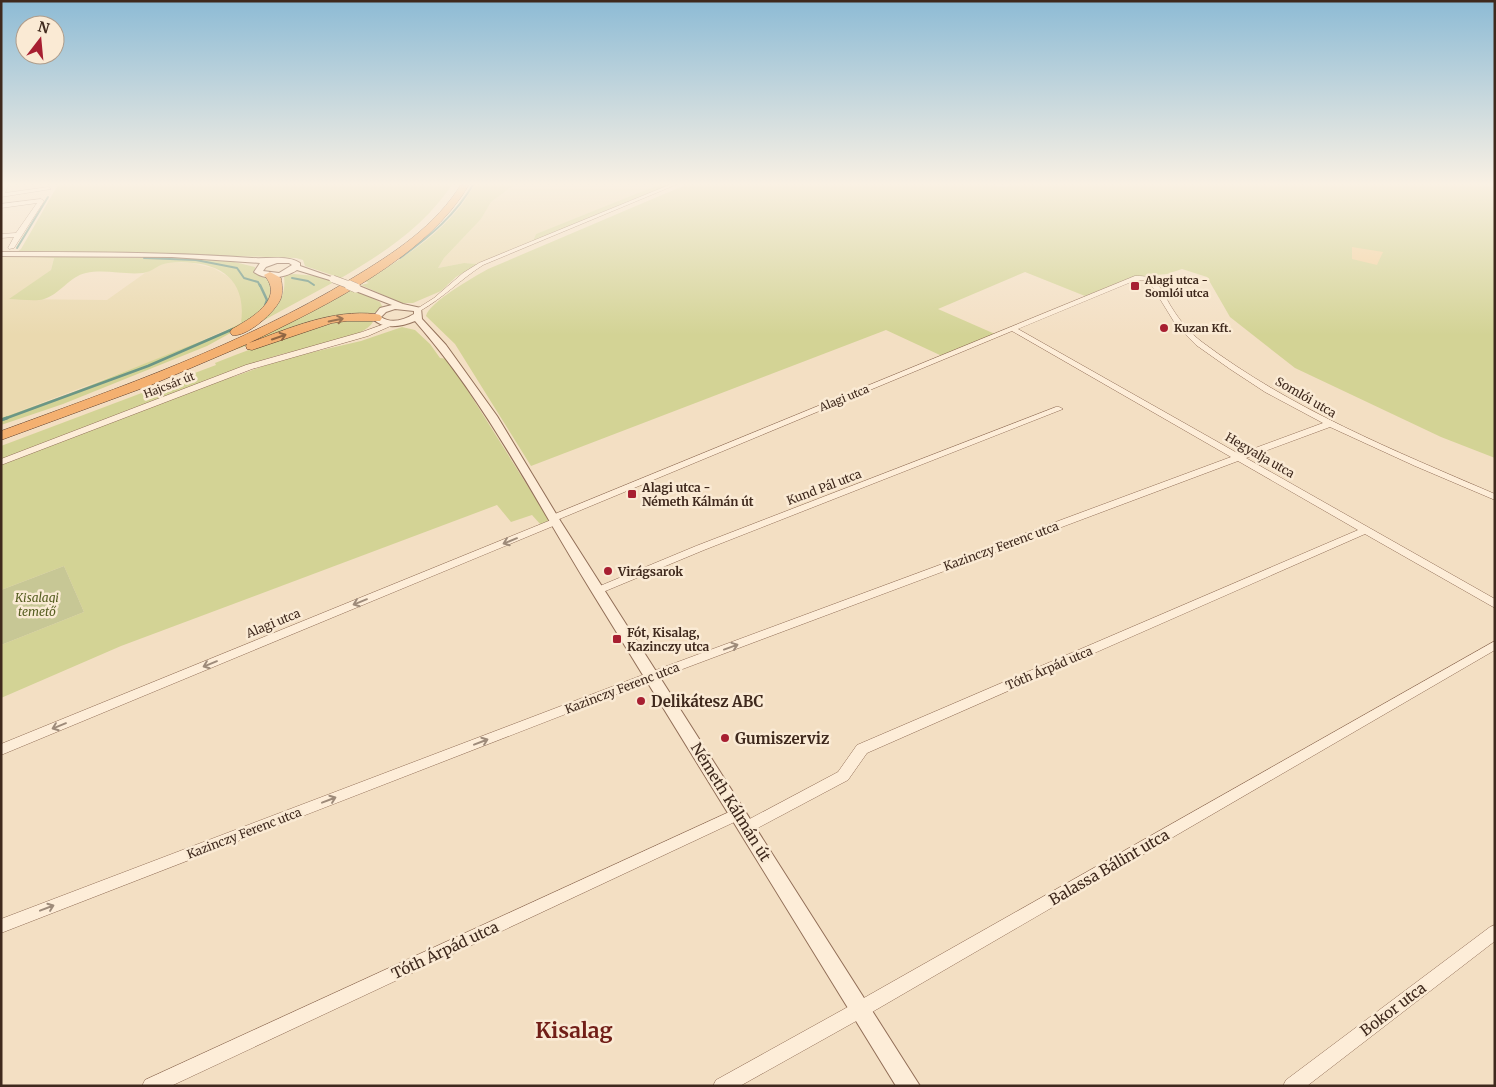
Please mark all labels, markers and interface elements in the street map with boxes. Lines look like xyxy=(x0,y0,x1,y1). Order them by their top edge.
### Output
north arrow xyxy=(15,15,65,65)
text: N xyxy=(36,17,51,38)
place label: Alagi utca - Somlói utca xyxy=(1144,273,1209,300)
marker: Alagi utca - Somlói utca xyxy=(1129,280,1141,292)
one-way arrow xyxy=(328,314,344,324)
place label: Kuzan Kft. xyxy=(1174,321,1232,335)
marker: Kuzan Kft. xyxy=(1158,322,1170,334)
one-way arrow xyxy=(271,332,286,341)
street label: Hajcsár út xyxy=(142,369,197,401)
street label: Somlói utca xyxy=(1273,374,1340,421)
street label: Alagi utca xyxy=(816,382,871,415)
street label: Hegyalja utca xyxy=(1223,429,1298,481)
street label: Kund Pál utca xyxy=(785,466,864,508)
place label: Alagi utca - Németh Kálmán út xyxy=(641,480,754,509)
marker: Alagi utca - Németh Kálmán út xyxy=(626,488,638,500)
street label: Kazinczy Ferenc utca xyxy=(941,518,1061,574)
one-way arrow xyxy=(503,536,518,546)
place label: Virágsarok xyxy=(617,564,683,579)
marker: Virágsarok xyxy=(602,565,614,577)
park label: Kisalagi temető xyxy=(14,590,59,619)
one-way arrow xyxy=(353,598,368,608)
street label: Alagi utca xyxy=(243,605,303,641)
place label: Fót, Kisalag, Kazinczy utca xyxy=(627,625,710,654)
marker: Fót, Kisalag, Kazinczy utca xyxy=(611,633,623,645)
one-way arrow xyxy=(723,642,738,651)
street label: Tóth Árpád utca xyxy=(1003,643,1095,693)
street label: Kazinczy Ferenc utca xyxy=(563,659,682,717)
one-way arrow xyxy=(203,660,218,669)
place label: Delikátesz ABC xyxy=(651,692,764,711)
marker: Delikátesz ABC xyxy=(635,695,647,707)
one-way arrow xyxy=(52,721,67,731)
place label: Gumiszerviz xyxy=(735,729,829,748)
marker: Gumiszerviz xyxy=(719,732,731,744)
one-way arrow xyxy=(473,737,488,746)
street label: Németh Kálmán út xyxy=(687,739,775,865)
one-way arrow xyxy=(321,795,336,804)
street label: Kazinczy Ferenc utca xyxy=(185,804,304,862)
street label: Balassa Bálint utca xyxy=(1046,825,1172,909)
one-way arrow xyxy=(39,903,54,912)
street label: Tóth Árpád utca xyxy=(388,916,502,983)
street label: Bokor utca xyxy=(1356,978,1430,1040)
district label: Kisalag xyxy=(535,1017,613,1044)

